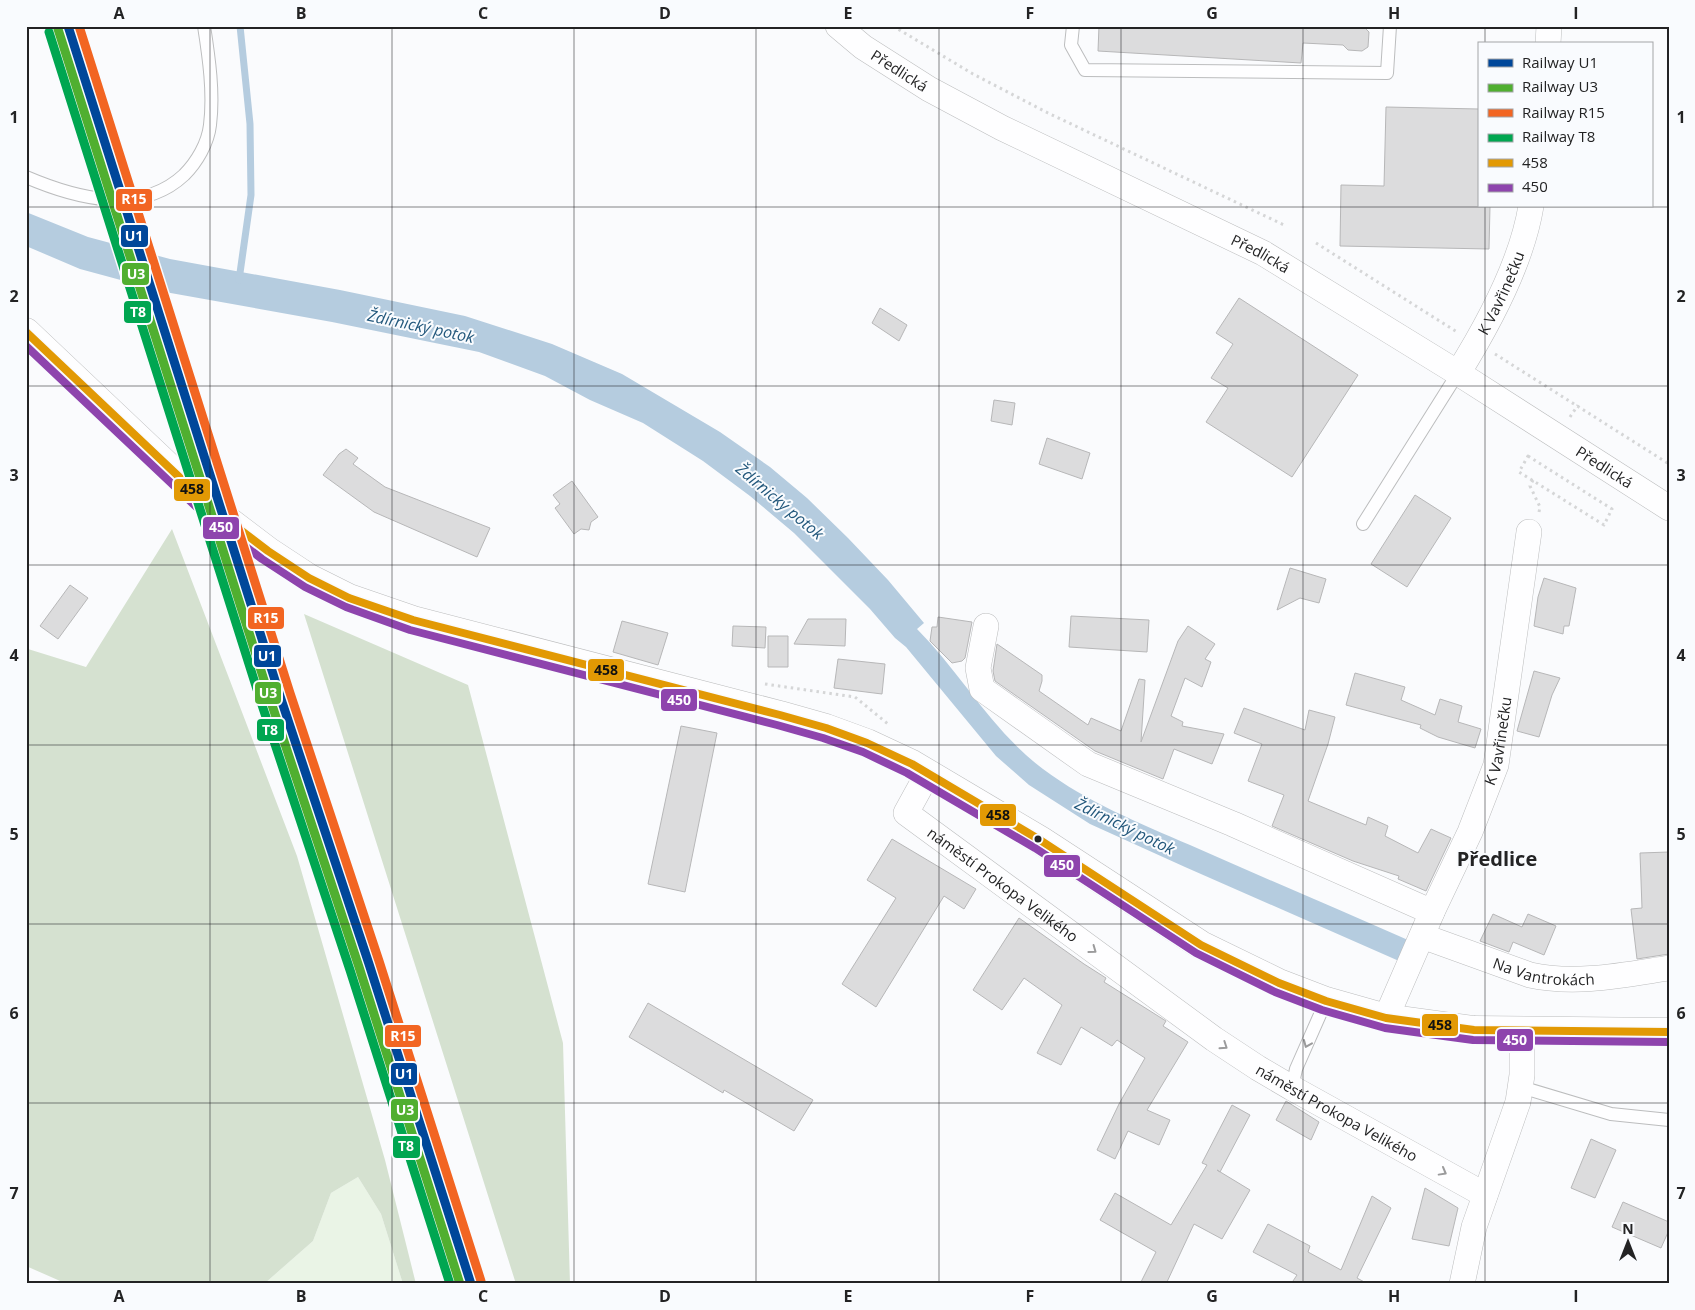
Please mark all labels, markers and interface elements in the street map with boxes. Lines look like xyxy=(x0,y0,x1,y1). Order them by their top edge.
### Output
text: A xyxy=(113,2,125,24)
text: B xyxy=(296,2,306,24)
text: C xyxy=(478,2,488,24)
text: D xyxy=(659,2,671,24)
text: E xyxy=(844,2,853,24)
text: F xyxy=(1026,2,1034,24)
text: G xyxy=(1206,2,1218,24)
text: H xyxy=(1388,2,1400,24)
text: I xyxy=(1573,2,1579,24)
legend xyxy=(1478,42,1652,208)
street label: Předlická xyxy=(867,45,932,96)
text: Railway U1 xyxy=(1522,52,1598,72)
text: Railway U3 xyxy=(1522,76,1598,96)
text: Railway R15 xyxy=(1522,102,1605,122)
text: 1 xyxy=(9,106,19,128)
text: 1 xyxy=(1676,106,1686,128)
text: Railway T8 xyxy=(1522,126,1595,146)
text: 458 xyxy=(1522,152,1548,172)
text: 450 xyxy=(1522,176,1548,196)
line badge: R15 xyxy=(115,188,153,212)
text: R15 xyxy=(121,189,147,208)
line badge: U1 xyxy=(120,224,149,248)
text: U1 xyxy=(125,226,143,245)
street label: Předlická xyxy=(1228,229,1294,277)
street label: K Vavřinečku xyxy=(1473,248,1528,338)
line badge: U3 xyxy=(121,262,150,286)
text: U3 xyxy=(127,264,145,283)
text: 2 xyxy=(9,285,19,307)
text: 2 xyxy=(1676,285,1686,307)
line badge: T8 xyxy=(123,300,152,324)
text: T8 xyxy=(130,302,146,321)
water label: Ždírnický potok xyxy=(365,304,477,348)
street label: Předlická xyxy=(1572,441,1637,492)
water label: Ždírnický potok xyxy=(731,457,829,545)
text: 3 xyxy=(9,464,19,486)
text: 3 xyxy=(1676,464,1686,486)
line badge: 458 xyxy=(173,478,211,502)
text: 458 xyxy=(180,479,204,498)
line badge: 450 xyxy=(202,516,240,540)
text: 450 xyxy=(209,517,233,536)
line badge: R15 xyxy=(247,606,285,630)
text: R15 xyxy=(253,608,279,627)
text: 4 xyxy=(9,644,19,666)
line badge: U1 xyxy=(253,644,282,668)
text: 4 xyxy=(1676,644,1686,666)
text: U1 xyxy=(258,646,276,665)
line badge: 458 xyxy=(587,658,625,682)
text: 458 xyxy=(594,660,618,679)
line badge: U3 xyxy=(254,681,282,705)
text: U3 xyxy=(259,683,277,702)
line badge: 450 xyxy=(660,688,698,712)
text: 450 xyxy=(667,690,691,709)
street label: K Vavřinečku xyxy=(1479,695,1516,788)
line badge: T8 xyxy=(256,718,285,742)
text: T8 xyxy=(262,720,278,739)
water label: Ždírnický potok xyxy=(1071,792,1180,860)
line badge: 458 xyxy=(979,803,1017,827)
text: 458 xyxy=(986,805,1010,824)
street label: náměstí Prokopa Velikého xyxy=(924,822,1082,946)
text: 5 xyxy=(9,823,19,845)
text: 5 xyxy=(1676,823,1686,845)
unlabelled marker xyxy=(1033,834,1043,844)
district label: Předlice xyxy=(1457,845,1537,872)
line badge: 450 xyxy=(1043,854,1081,878)
text: 450 xyxy=(1050,855,1074,874)
one-way arrow xyxy=(1087,944,1096,953)
street label: Na Vantrokách xyxy=(1490,953,1595,989)
text: 6 xyxy=(9,1002,19,1024)
text: 6 xyxy=(1676,1002,1686,1024)
line badge: 458 xyxy=(1421,1013,1459,1037)
text: 458 xyxy=(1428,1015,1452,1034)
line badge: R15 xyxy=(384,1024,422,1048)
text: R15 xyxy=(390,1026,416,1045)
line badge: 450 xyxy=(1496,1028,1534,1052)
text: 450 xyxy=(1503,1030,1527,1049)
one-way arrow xyxy=(1219,1039,1228,1049)
one-way arrow xyxy=(1303,1039,1314,1048)
street label: náměstí Prokopa Velikého xyxy=(1253,1059,1421,1166)
line badge: U1 xyxy=(390,1062,418,1086)
text: U1 xyxy=(395,1064,413,1083)
line badge: U3 xyxy=(390,1098,419,1122)
text: U3 xyxy=(396,1100,414,1119)
line badge: T8 xyxy=(392,1135,421,1159)
text: T8 xyxy=(398,1136,414,1155)
one-way arrow xyxy=(1438,1166,1447,1176)
text: 7 xyxy=(9,1182,19,1204)
text: 7 xyxy=(1676,1182,1686,1204)
north arrow xyxy=(1602,1218,1652,1268)
text: N xyxy=(1622,1219,1634,1238)
text: A xyxy=(113,1285,125,1307)
text: B xyxy=(296,1285,306,1307)
text: C xyxy=(478,1285,488,1307)
text: D xyxy=(659,1285,671,1307)
text: E xyxy=(844,1285,853,1307)
text: F xyxy=(1026,1285,1034,1307)
text: G xyxy=(1206,1285,1218,1307)
text: H xyxy=(1388,1285,1400,1307)
text: I xyxy=(1573,1285,1579,1307)

